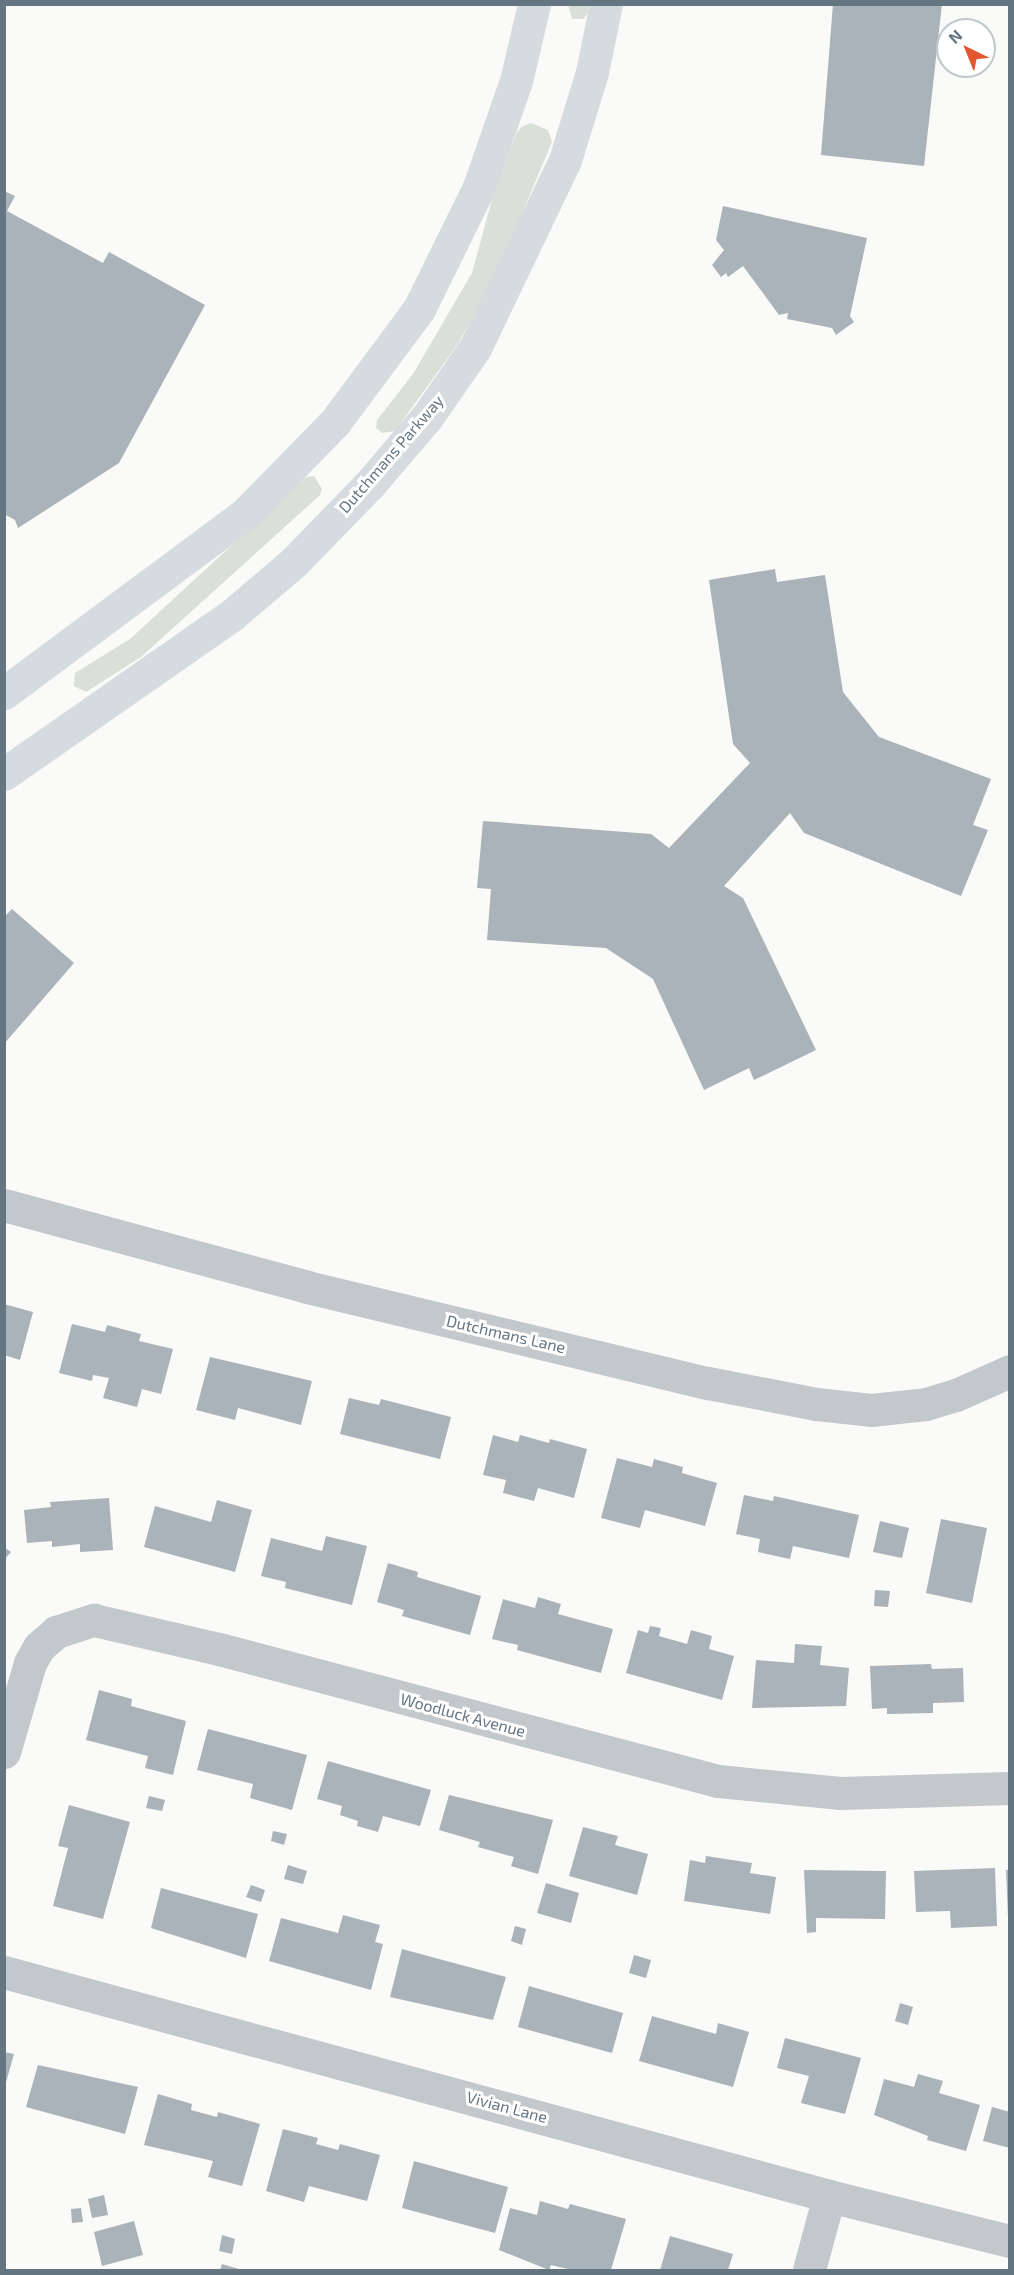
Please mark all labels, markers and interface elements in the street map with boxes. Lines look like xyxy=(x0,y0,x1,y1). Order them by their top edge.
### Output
north arrow xyxy=(936,18,996,78)
text: N xyxy=(944,25,965,47)
street label: Dutchmans Parkway xyxy=(335,391,447,517)
street label: Dutchmans Lane xyxy=(445,1311,567,1357)
street label: Woodluck Avenue xyxy=(398,1689,528,1741)
street label: Vivian Lane xyxy=(465,2087,549,2127)

